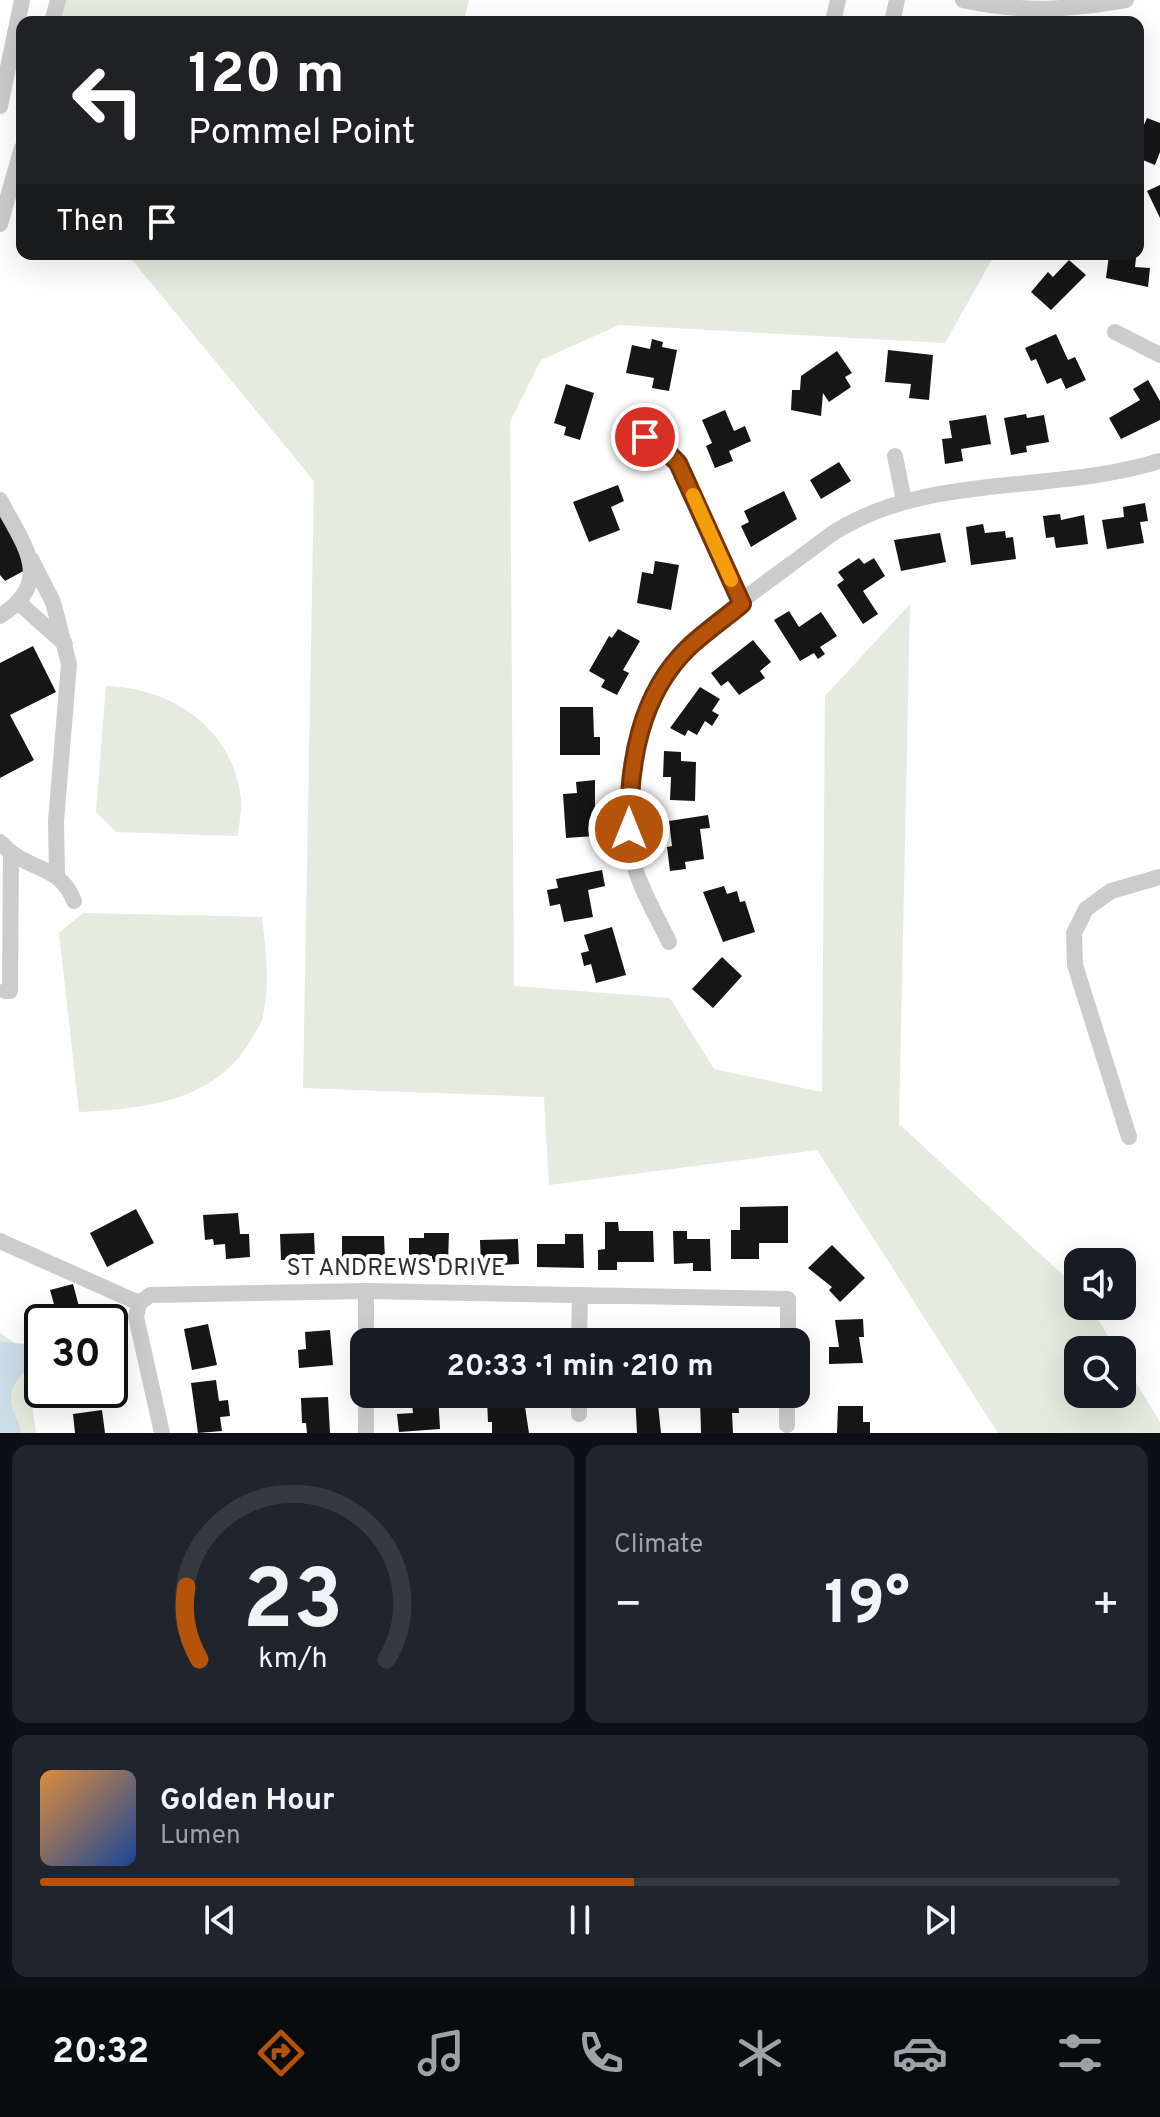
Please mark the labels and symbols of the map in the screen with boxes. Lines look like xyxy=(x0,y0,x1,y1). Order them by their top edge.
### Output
pin xyxy=(611,403,679,471)
position arrow xyxy=(587,787,671,871)
street label: ST ANDREWS DRIVE xyxy=(287,1254,505,1284)
speed limit sign: 30 xyxy=(24,1304,128,1408)

